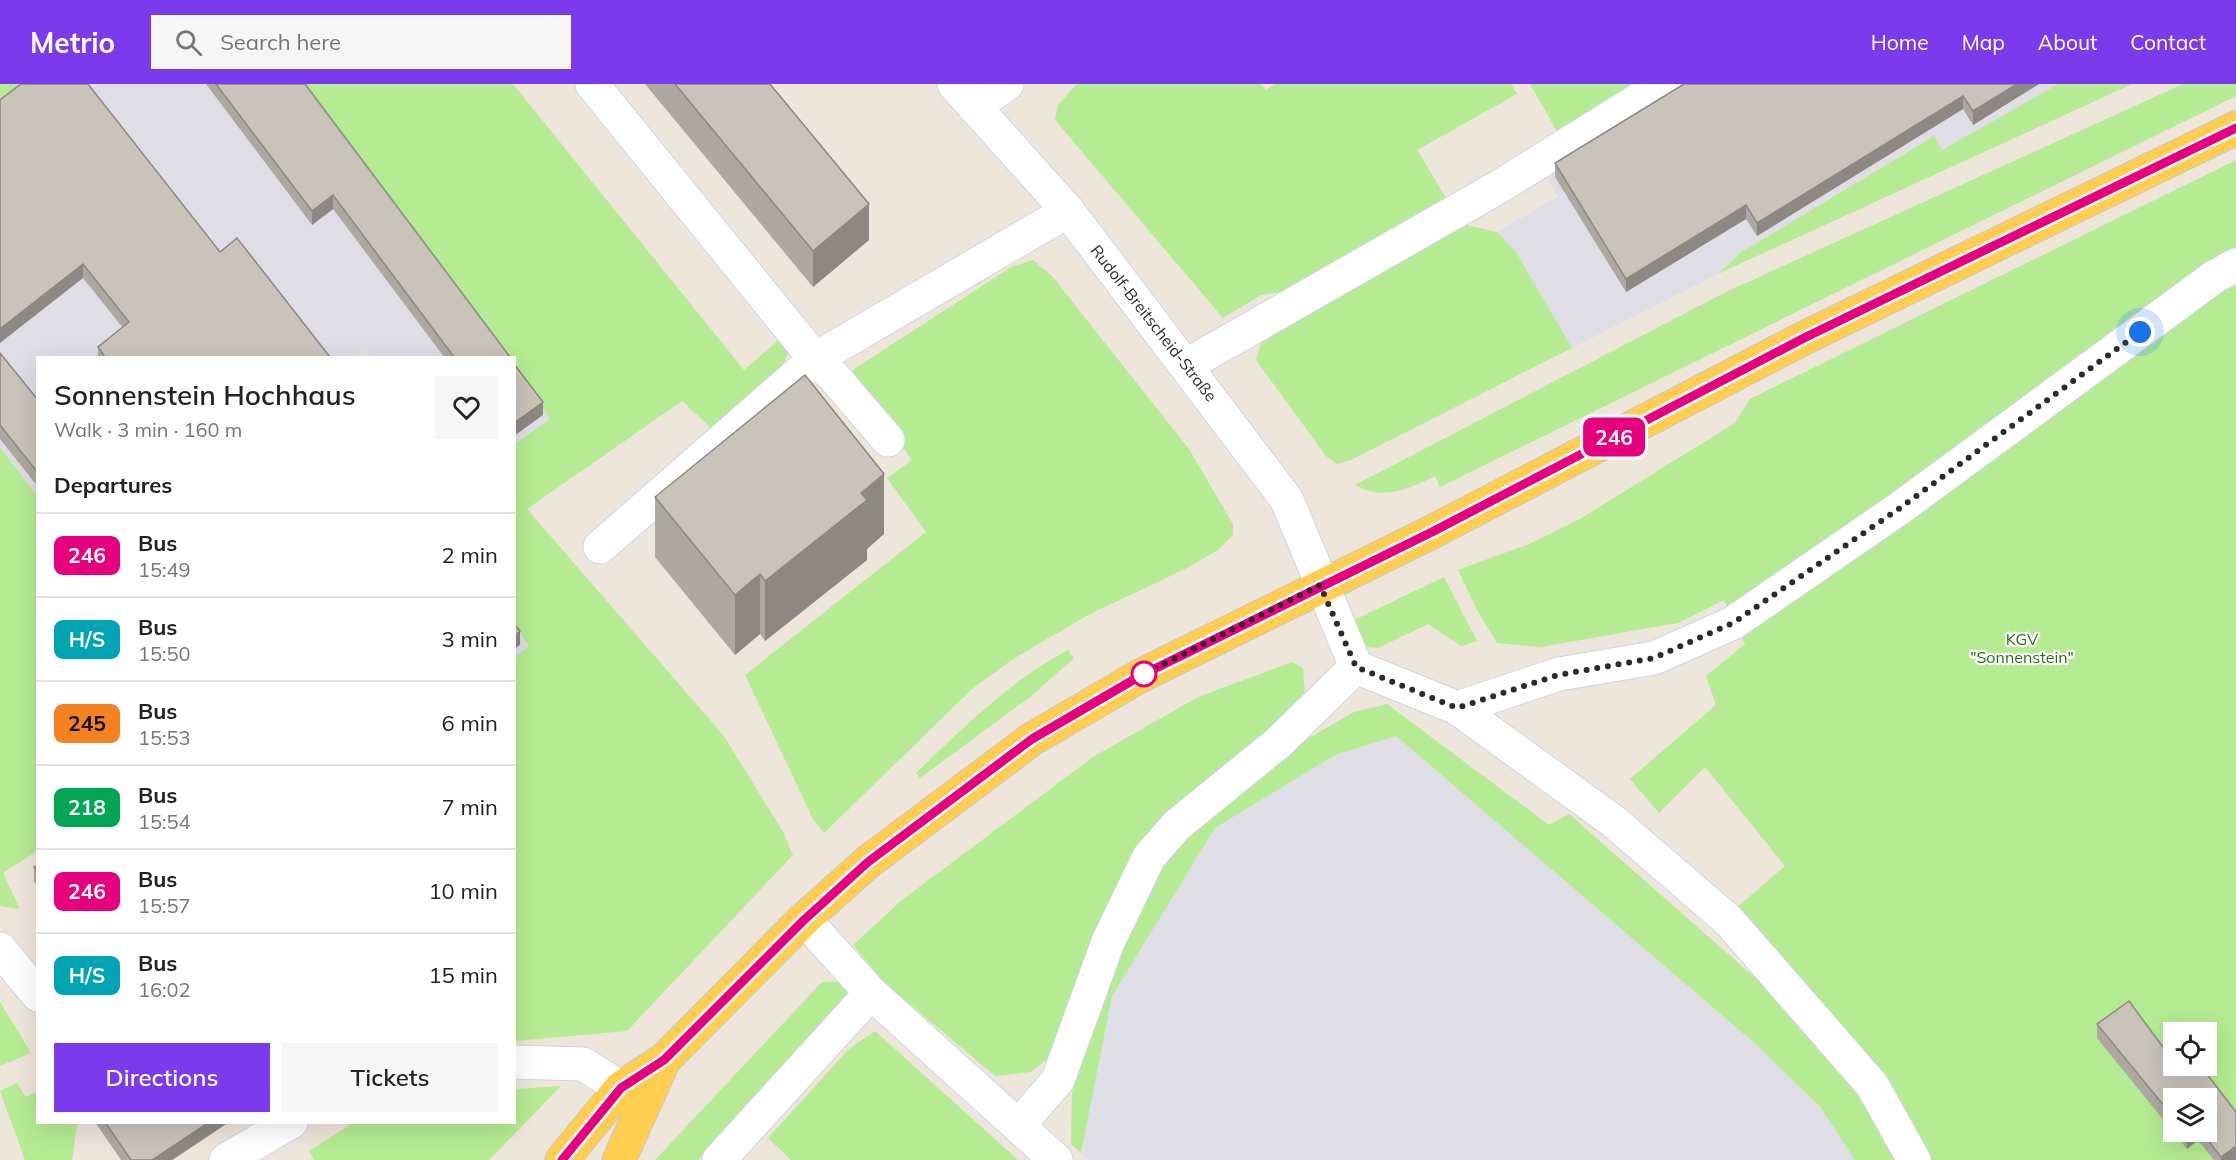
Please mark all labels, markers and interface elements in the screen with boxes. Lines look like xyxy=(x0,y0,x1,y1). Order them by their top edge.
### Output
search box xyxy=(151,15,571,69)
text: Metrio xyxy=(30,25,115,60)
icon: search xyxy=(172,26,205,59)
text: Search here xyxy=(220,28,341,56)
text: Home xyxy=(1871,29,1929,55)
text: Map xyxy=(1962,29,2005,55)
text: About xyxy=(2038,29,2097,55)
text: Contact xyxy=(2130,29,2206,55)
street label: Rudolf-Breitscheid-Straße xyxy=(1087,241,1221,405)
your location xyxy=(2125,317,2155,347)
button: heart xyxy=(435,376,498,439)
text: Sonnenstein Hochhaus xyxy=(54,377,356,412)
text: Walk · 3 min · 160 m xyxy=(54,417,242,442)
line badge: 246 xyxy=(1580,418,1648,456)
text: 246 xyxy=(1595,424,1633,450)
text: Departures xyxy=(54,471,172,499)
text: Bus xyxy=(138,529,177,557)
text: 2 min xyxy=(442,541,498,569)
text: 246 xyxy=(68,542,106,568)
text: 15:49 xyxy=(138,557,191,582)
text: Bus xyxy=(138,613,177,641)
text: 3 min xyxy=(442,625,498,653)
text: H/S xyxy=(69,626,105,652)
park label: KGV "Sonnenstein" xyxy=(1970,629,2074,667)
text: 15:50 xyxy=(138,641,191,666)
unlabelled marker xyxy=(1131,661,1157,687)
text: Bus xyxy=(138,697,177,725)
text: 6 min xyxy=(442,709,498,737)
text: 245 xyxy=(68,710,106,736)
text: 15:53 xyxy=(138,725,191,750)
text: Bus xyxy=(138,781,177,809)
text: 7 min xyxy=(442,793,498,821)
text: 218 xyxy=(68,794,106,820)
text: 15:54 xyxy=(138,809,191,834)
text: Bus xyxy=(138,865,177,893)
text: 10 min xyxy=(428,877,498,905)
text: 246 xyxy=(68,878,106,904)
text: 15:57 xyxy=(138,893,191,918)
text: Bus xyxy=(138,949,177,977)
text: 15 min xyxy=(428,961,498,989)
text: H/S xyxy=(69,962,105,988)
text: 16:02 xyxy=(138,977,191,1002)
map controls xyxy=(2163,1022,2217,1142)
button: locate xyxy=(2163,1022,2217,1076)
button: Directions xyxy=(54,1043,270,1112)
button: Tickets xyxy=(282,1043,498,1112)
button: layers xyxy=(2163,1088,2217,1142)

